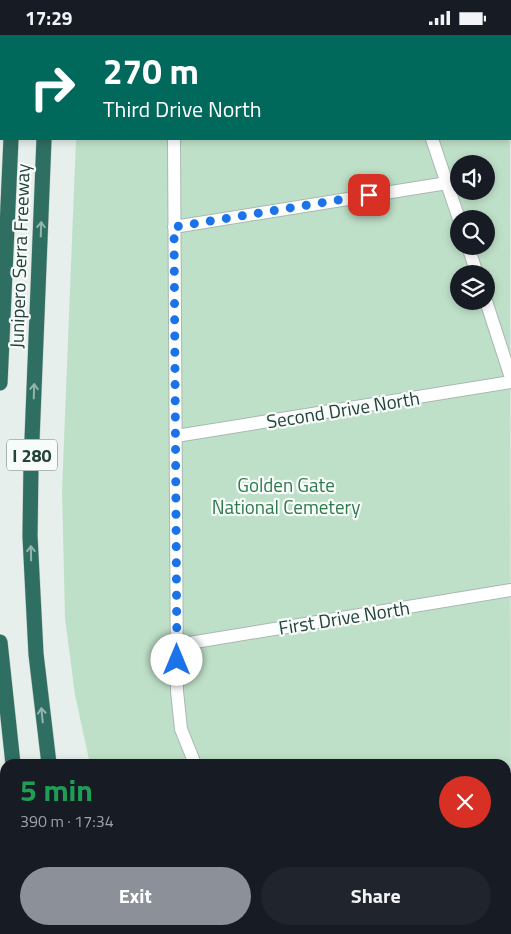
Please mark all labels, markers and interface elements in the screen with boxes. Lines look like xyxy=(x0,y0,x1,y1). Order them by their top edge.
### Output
text: 17:29 xyxy=(25,3,72,32)
text: 270 m xyxy=(103,44,199,98)
icon: right xyxy=(20,55,85,120)
text: Third Drive North xyxy=(103,92,262,126)
map controls xyxy=(450,155,495,310)
button: sound xyxy=(450,155,495,200)
street label: Junipero Serra Freeway xyxy=(1,163,37,349)
pin xyxy=(348,174,390,216)
icon: arrive xyxy=(355,181,383,209)
button: search xyxy=(450,210,495,255)
one-way arrow xyxy=(36,221,45,237)
button: layers xyxy=(450,265,495,310)
one-way arrow xyxy=(30,383,39,399)
street label: Second Drive North xyxy=(264,383,422,435)
road number: I 280 xyxy=(7,439,57,471)
park label: Golden Gate National Cemetery xyxy=(212,470,360,521)
one-way arrow xyxy=(26,546,36,562)
street label: First Drive North xyxy=(276,592,412,642)
position arrow xyxy=(150,633,202,685)
one-way arrow xyxy=(37,708,47,724)
text: 5 min xyxy=(20,767,93,813)
button: close xyxy=(439,776,491,828)
text: 390 m · 17:34 xyxy=(20,809,114,833)
button: Exit xyxy=(20,867,251,925)
button: Share xyxy=(261,867,491,925)

